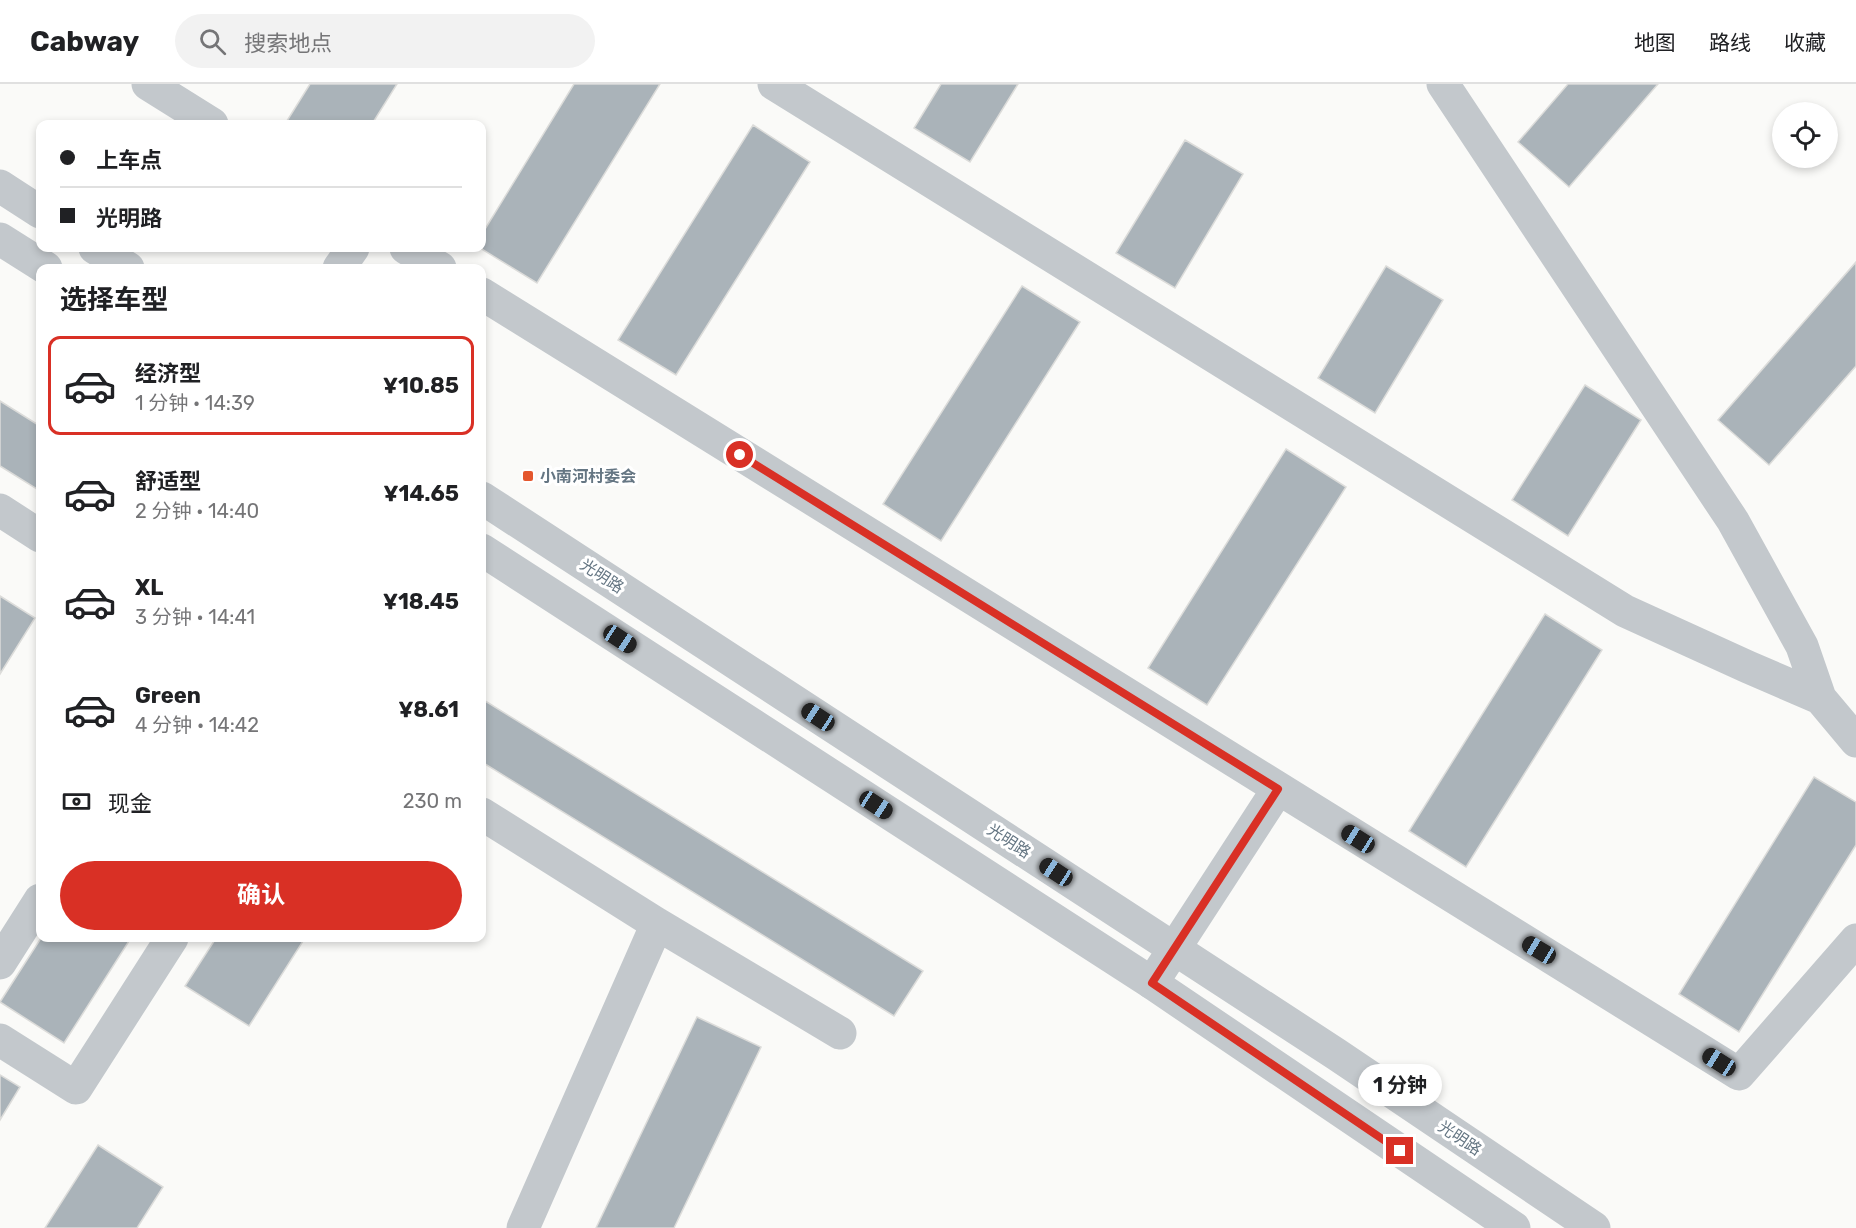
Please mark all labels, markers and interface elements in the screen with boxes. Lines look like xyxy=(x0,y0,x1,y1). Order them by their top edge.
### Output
search box xyxy=(175,14,595,68)
text: Cabway xyxy=(30,25,139,58)
icon: search xyxy=(196,25,229,58)
text: 搜索地点 xyxy=(244,30,332,57)
text: 地图 xyxy=(1634,30,1676,55)
text: 路线 xyxy=(1709,30,1751,55)
text: 收藏 xyxy=(1784,30,1826,55)
map controls xyxy=(1772,102,1838,168)
button: locate xyxy=(1772,102,1838,168)
text: 上车点 xyxy=(96,147,162,174)
text: 光明路 xyxy=(96,205,162,232)
text: 选择车型 xyxy=(60,284,168,316)
icon: car xyxy=(63,359,117,413)
text: 经济型 xyxy=(135,360,201,387)
text: ¥10.85 xyxy=(383,372,459,399)
text: 1 分钟 · 14:39 xyxy=(135,391,255,415)
route start xyxy=(726,441,753,468)
icon: car xyxy=(63,467,117,521)
place label: 小南河村委会 xyxy=(540,467,636,486)
text: 舒适型 xyxy=(135,468,201,495)
marker: 小南河村委会 xyxy=(521,469,535,483)
text: ¥14.65 xyxy=(383,480,459,507)
text: 2 分钟 · 14:40 xyxy=(135,499,259,523)
street label: 光明路 xyxy=(577,555,627,597)
text: XL xyxy=(135,574,163,601)
icon: car xyxy=(63,575,117,629)
text: ¥18.45 xyxy=(383,588,459,615)
text: 3 分钟 · 14:41 xyxy=(135,605,255,629)
car xyxy=(600,622,640,656)
text: Green xyxy=(135,682,201,709)
icon: car xyxy=(63,683,117,737)
text: ¥8.61 xyxy=(398,696,459,723)
car xyxy=(798,700,838,734)
text: 4 分钟 · 14:42 xyxy=(135,713,259,737)
icon: cash xyxy=(60,785,93,818)
car xyxy=(856,788,896,822)
text: 230 m xyxy=(403,789,462,813)
text: 现金 xyxy=(108,790,152,817)
street label: 光明路 xyxy=(984,820,1034,862)
car xyxy=(1338,822,1378,856)
car xyxy=(1036,855,1076,889)
button: 确认 xyxy=(60,861,462,930)
car xyxy=(1519,933,1559,967)
car xyxy=(1699,1045,1739,1079)
callout: 1 分钟 xyxy=(1358,1064,1442,1106)
text: 1 分钟 xyxy=(1373,1073,1427,1097)
street label: 光明路 xyxy=(1435,1117,1485,1159)
route end xyxy=(1386,1137,1413,1164)

